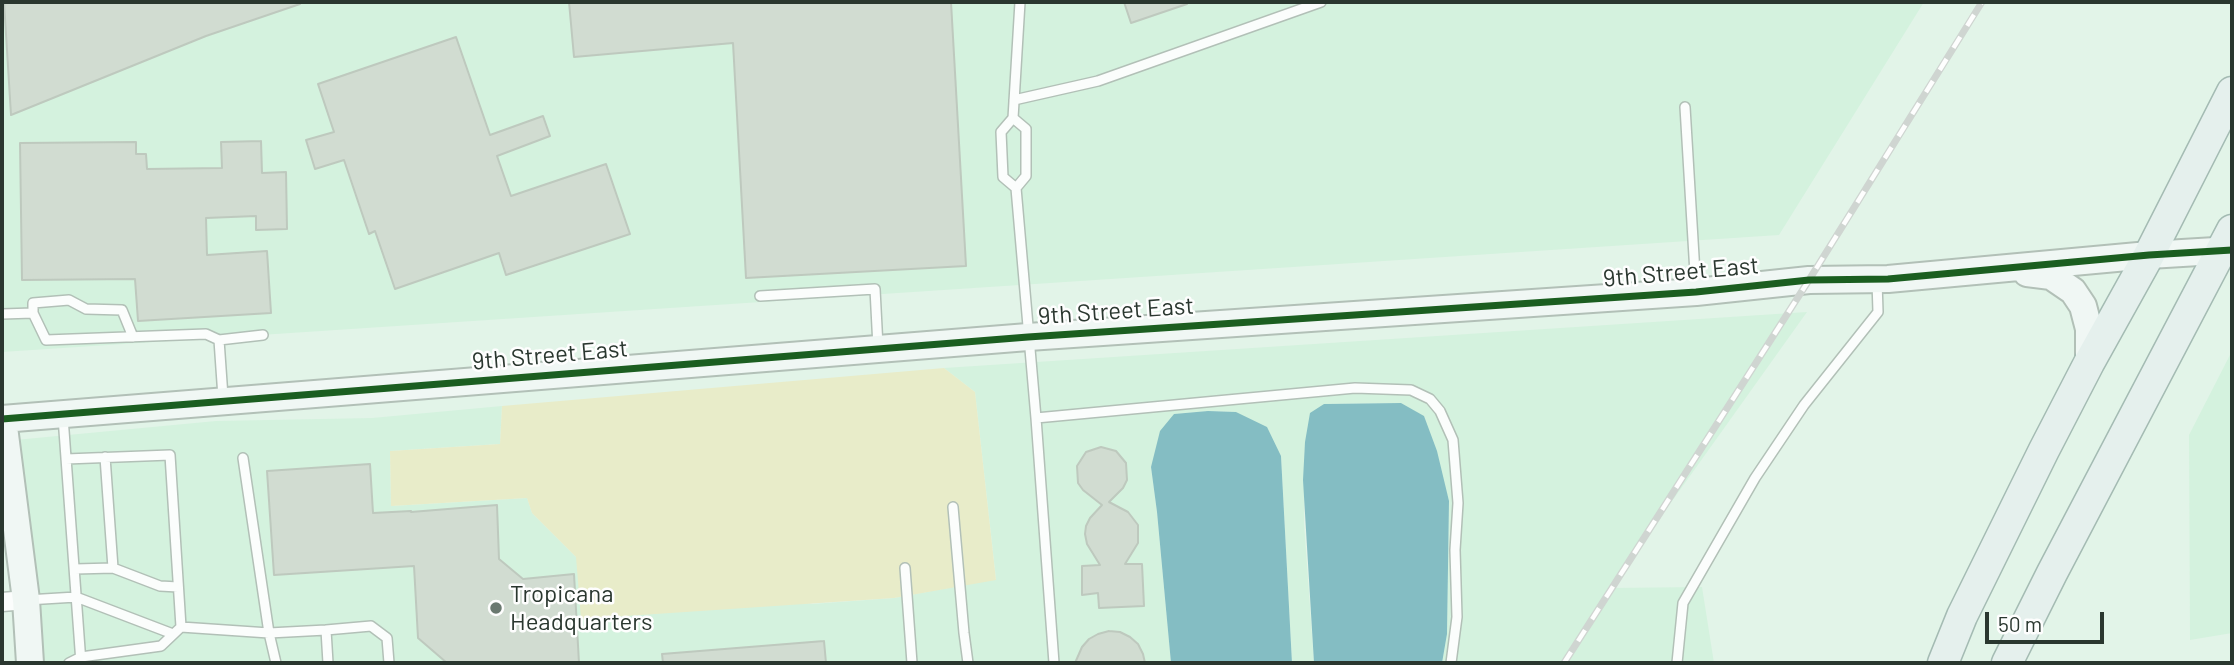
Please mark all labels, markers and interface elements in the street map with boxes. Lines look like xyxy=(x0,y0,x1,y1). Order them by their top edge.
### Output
street label: 9th Street East xyxy=(1602,251,1760,293)
street label: 9th Street East xyxy=(1037,291,1195,331)
street label: 9th Street East xyxy=(471,334,629,376)
place label: Tropicana Headquarters xyxy=(510,580,653,636)
scale bar xyxy=(1989,598,2108,642)
marker: Tropicana Headquarters xyxy=(488,600,504,616)
text: 50 m xyxy=(1998,611,2042,636)

